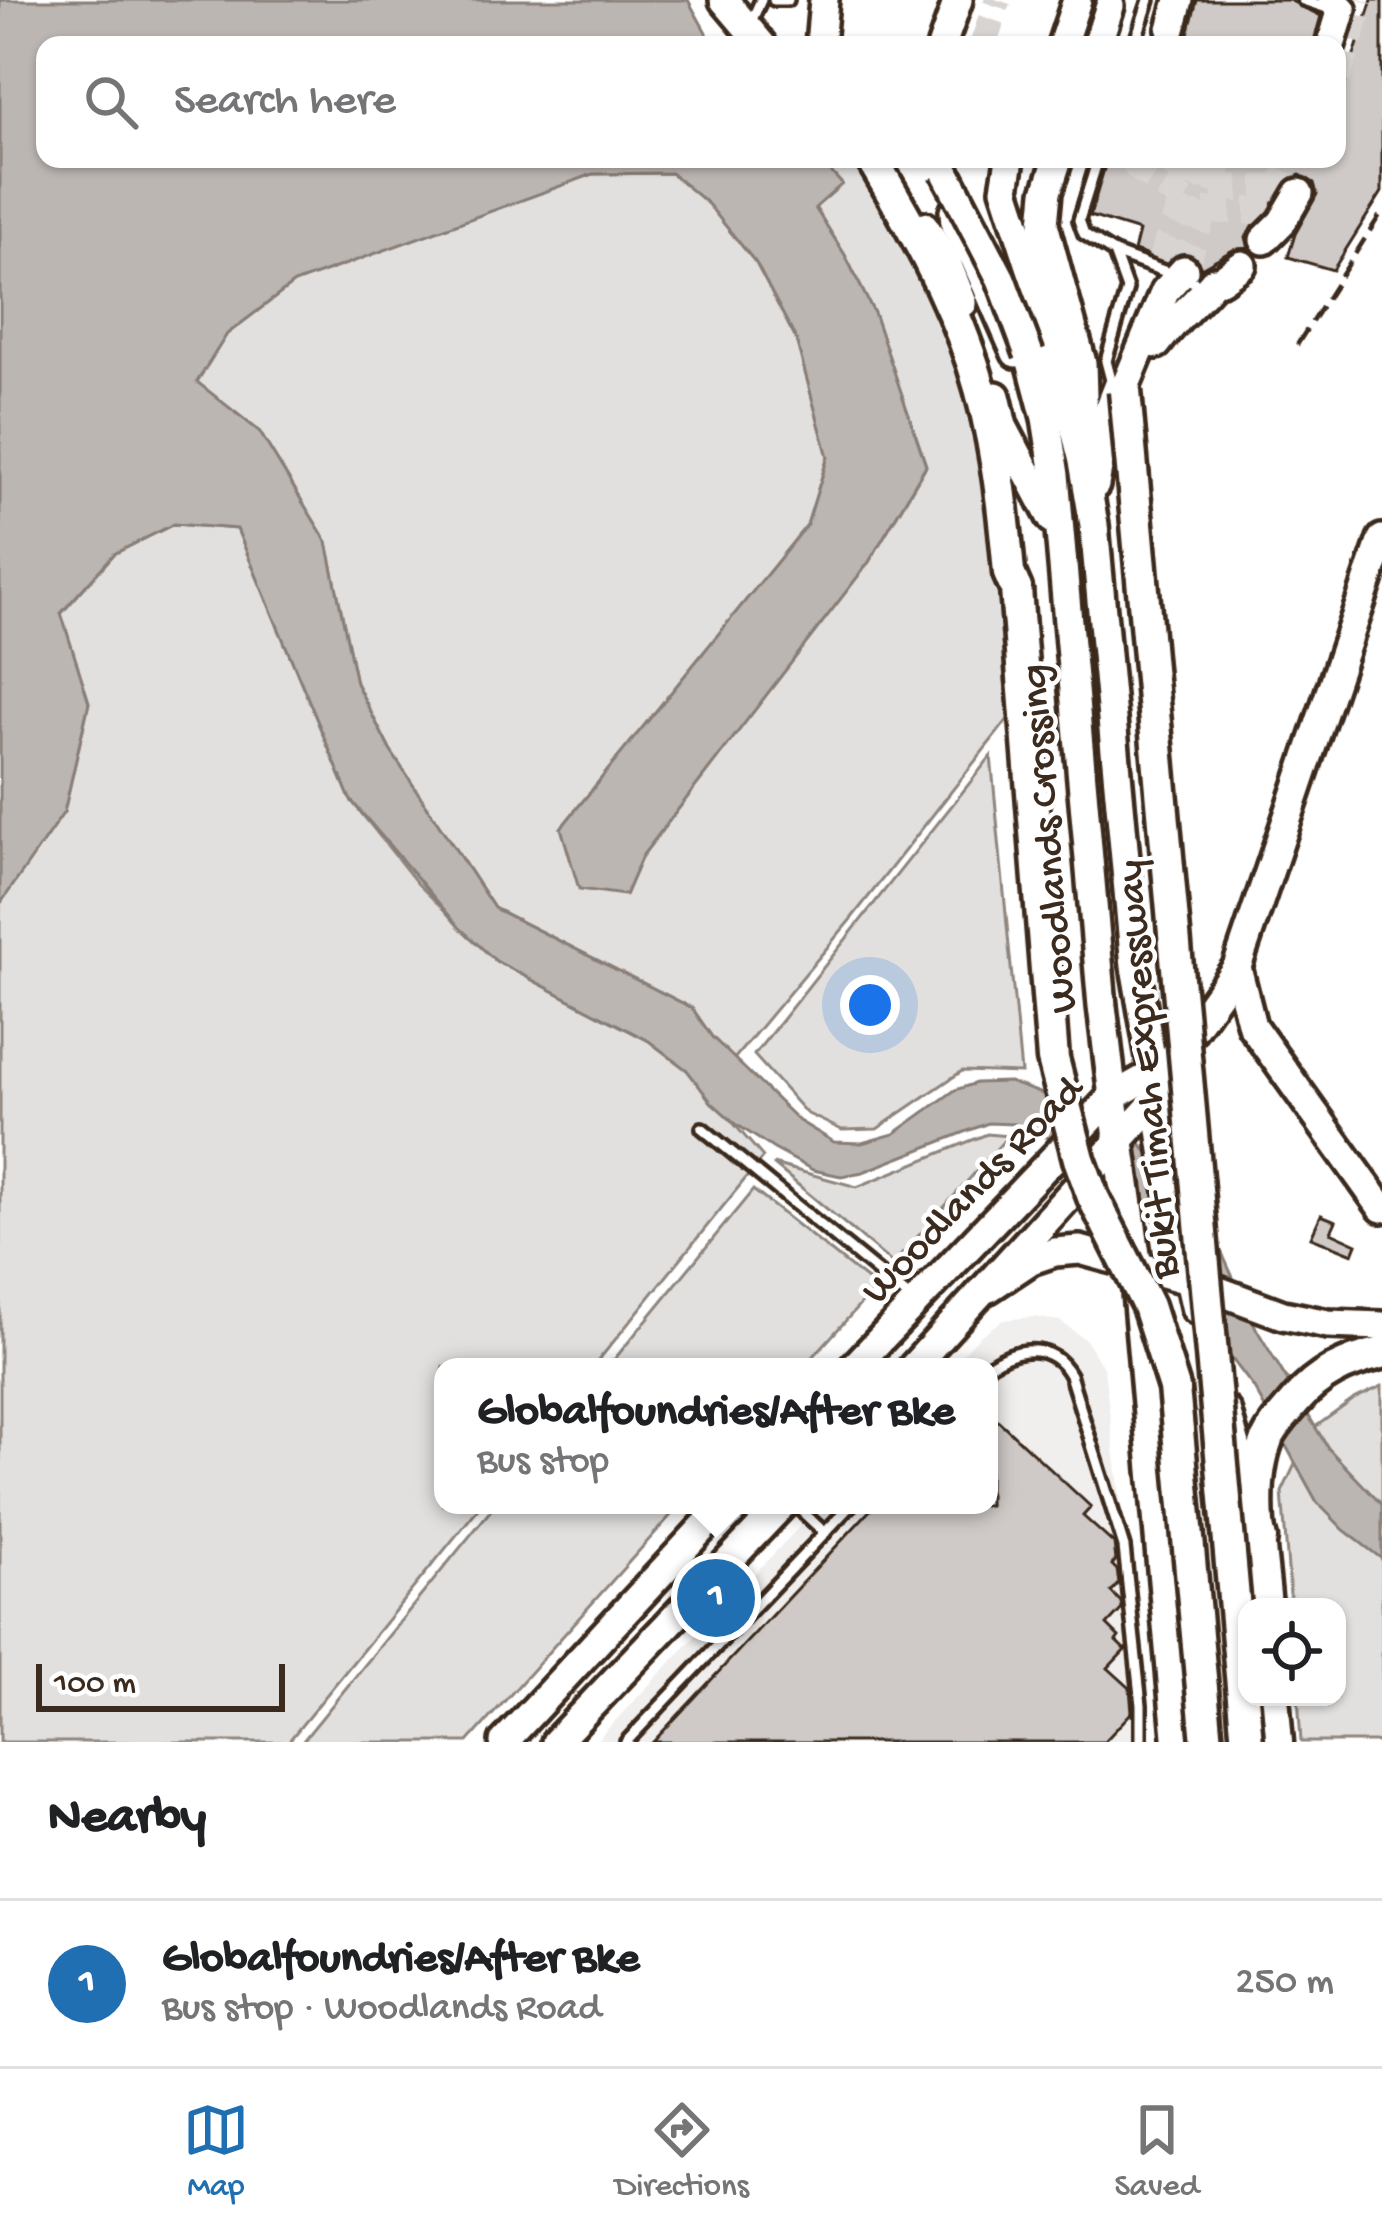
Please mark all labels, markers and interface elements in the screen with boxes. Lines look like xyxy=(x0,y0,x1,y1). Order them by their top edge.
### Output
search box xyxy=(36,36,1346,168)
icon: search xyxy=(78,69,144,135)
text: Search here xyxy=(174,76,396,129)
street label: Woodlands Crossing xyxy=(1012,662,1091,1015)
street label: Bukit Timah Expressway xyxy=(1108,858,1193,1282)
your location xyxy=(840,975,900,1035)
street label: Woodlands Road xyxy=(853,1066,1098,1316)
popup xyxy=(434,1358,998,1514)
text: Globalfoundries/After Bke xyxy=(477,1387,955,1440)
text: Bus stop xyxy=(477,1440,609,1486)
pin: 1 xyxy=(677,1553,755,1643)
map controls xyxy=(1238,1598,1346,1706)
button: locate xyxy=(1238,1598,1346,1706)
scale bar xyxy=(36,1658,285,1711)
text: 100 m xyxy=(54,1666,136,1704)
text: Nearby xyxy=(48,1790,206,1850)
text: Globalfoundries/After Bke xyxy=(162,1934,639,1987)
text: 1 xyxy=(79,1961,95,2007)
text: 250 m xyxy=(1235,1961,1334,2007)
text: Bus stop · Woodlands Road xyxy=(162,1987,601,2033)
tab: Map xyxy=(183,2097,249,2207)
tab: Directions xyxy=(615,2097,749,2207)
tab: Saved xyxy=(1115,2097,1199,2207)

